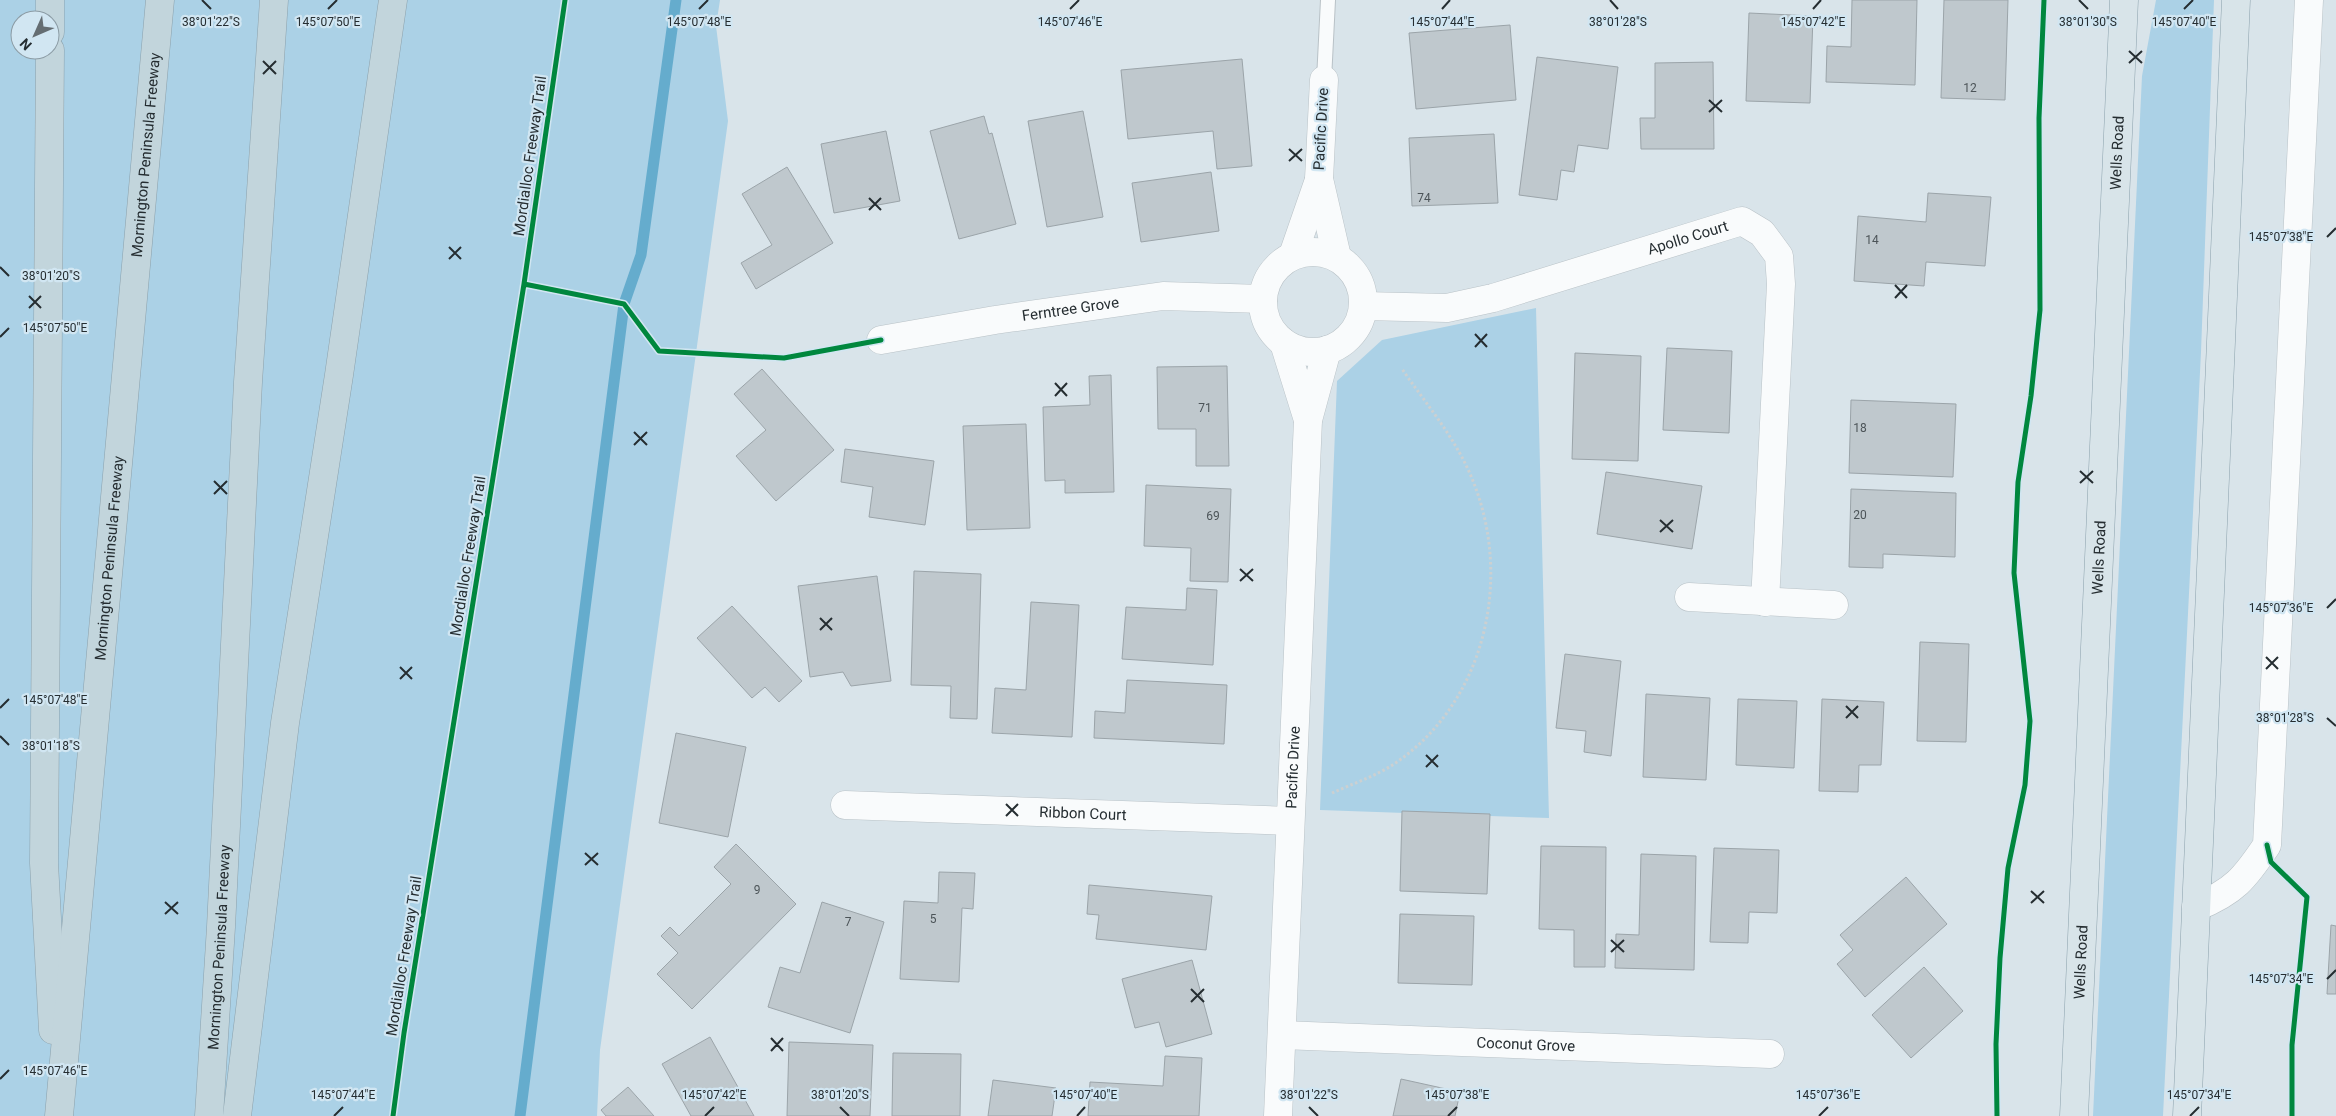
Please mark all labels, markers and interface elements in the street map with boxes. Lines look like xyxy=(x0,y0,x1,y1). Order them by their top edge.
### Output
north arrow xyxy=(10,10,60,60)
text: 38°01'22"S xyxy=(182,15,240,29)
text: 145°07'50"E xyxy=(296,15,360,29)
text: 145°07'48"E xyxy=(667,15,731,29)
text: 145°07'46"E xyxy=(1038,15,1102,29)
text: 145°07'44"E xyxy=(1410,15,1474,29)
text: 38°01'28"S xyxy=(1589,15,1647,29)
text: 145°07'42"E xyxy=(1781,15,1845,29)
text: 38°01'30"S xyxy=(2059,15,2117,29)
text: 145°07'40"E xyxy=(2152,15,2216,29)
text: N xyxy=(17,35,35,53)
street label: Mornington Peninsula Freeway xyxy=(128,52,164,258)
street label: Mordialloc Freeway Trail xyxy=(510,75,550,237)
house number: 12 xyxy=(1963,81,1977,95)
street label: Pacific Drive xyxy=(1310,87,1332,171)
street label: Wells Road xyxy=(2106,115,2128,190)
house number: 74 xyxy=(1417,191,1431,205)
street label: Apollo Court xyxy=(1645,217,1730,259)
text: 145°07'38"E xyxy=(2249,230,2313,244)
house number: 14 xyxy=(1865,233,1879,247)
text: 38°01'20"S xyxy=(22,269,80,283)
street label: Ferntree Grove xyxy=(1021,293,1120,325)
text: 145°07'50"E xyxy=(23,321,87,335)
house number: 71 xyxy=(1198,401,1212,415)
house number: 18 xyxy=(1853,421,1867,435)
street label: Mornington Peninsula Freeway xyxy=(91,455,128,661)
street label: Mordialloc Freeway Trail xyxy=(446,475,490,637)
house number: 20 xyxy=(1853,508,1867,522)
house number: 69 xyxy=(1206,509,1220,523)
street label: Wells Road xyxy=(2088,520,2110,595)
text: 145°07'36"E xyxy=(2249,601,2313,615)
text: 145°07'48"E xyxy=(23,693,87,707)
text: 38°01'28"S xyxy=(2256,711,2314,725)
street label: Pacific Drive xyxy=(1282,726,1304,809)
text: 38°01'18"S xyxy=(22,739,80,753)
street label: Ribbon Court xyxy=(1039,803,1127,824)
street label: Mornington Peninsula Freeway xyxy=(204,844,234,1050)
street label: Mordialloc Freeway Trail xyxy=(382,875,426,1037)
house number: 9 xyxy=(754,883,760,897)
house number: 5 xyxy=(930,912,937,926)
house number: 7 xyxy=(845,915,852,929)
street label: Wells Road xyxy=(2070,925,2092,1000)
text: 145°07'34"E xyxy=(2249,972,2313,986)
street label: Coconut Grove xyxy=(1476,1034,1576,1055)
text: 145°07'46"E xyxy=(23,1064,87,1078)
text: 145°07'44"E xyxy=(311,1088,375,1102)
text: 145°07'42"E xyxy=(682,1088,746,1102)
text: 38°01'20"S xyxy=(811,1088,869,1102)
text: 145°07'40"E xyxy=(1053,1088,1117,1102)
text: 38°01'22"S xyxy=(1280,1088,1338,1102)
text: 145°07'38"E xyxy=(1425,1088,1489,1102)
text: 145°07'36"E xyxy=(1796,1088,1860,1102)
text: 145°07'34"E xyxy=(2167,1088,2231,1102)

